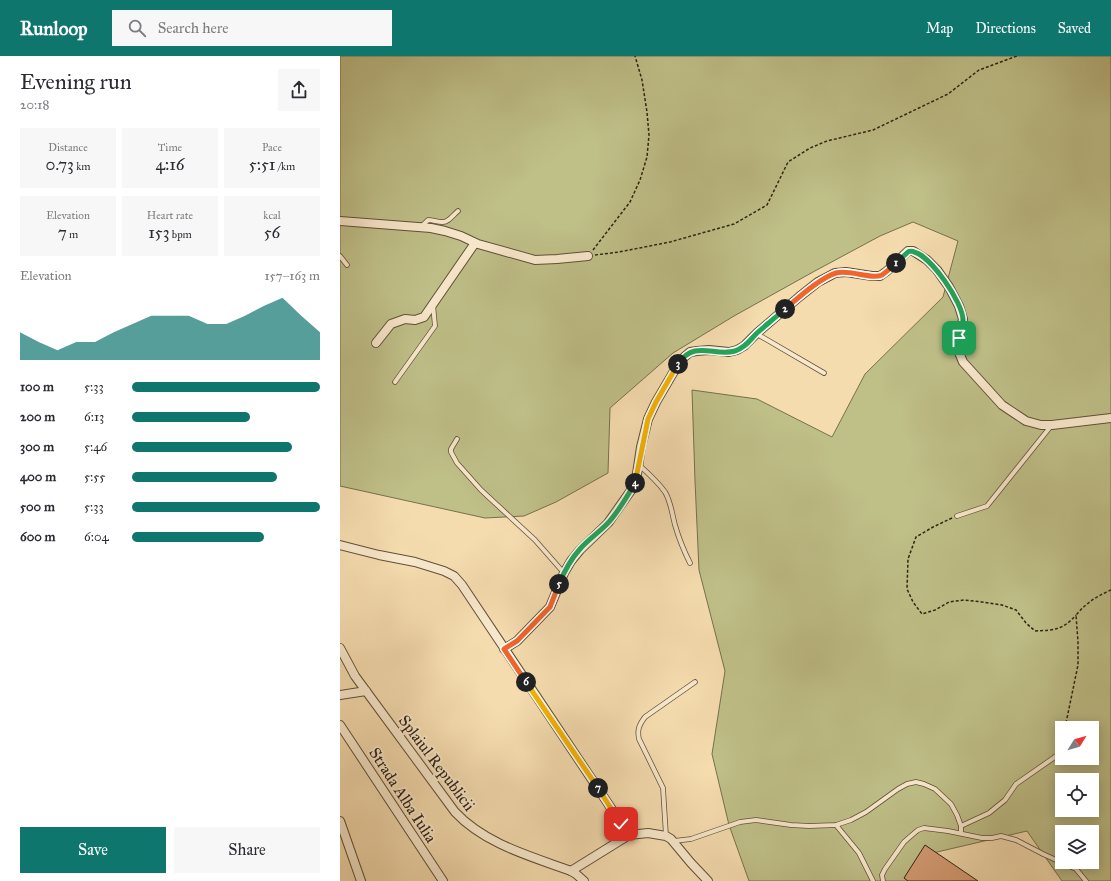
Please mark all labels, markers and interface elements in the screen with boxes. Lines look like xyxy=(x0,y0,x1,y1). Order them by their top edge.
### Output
search box xyxy=(112,10,392,46)
text: Runloop xyxy=(20,17,88,40)
icon: search xyxy=(126,17,148,39)
text: Search here xyxy=(158,19,229,37)
text: Map xyxy=(926,20,953,37)
text: Directions xyxy=(975,20,1036,37)
text: Saved xyxy=(1058,20,1091,37)
text: Evening run xyxy=(20,68,132,95)
button: share xyxy=(278,69,320,111)
text: 20:18 xyxy=(20,97,49,113)
text: Distance xyxy=(48,141,88,154)
text: Time xyxy=(158,141,182,154)
text: Pace xyxy=(262,141,282,154)
text: 0.73 xyxy=(45,154,74,175)
text: 4:16 xyxy=(155,154,185,175)
text: 5:51 xyxy=(249,154,276,175)
text: km xyxy=(74,160,91,173)
text: /km xyxy=(276,160,295,173)
text: Elevation xyxy=(46,209,90,222)
text: Heart rate xyxy=(147,209,193,222)
text: kcal xyxy=(263,209,281,222)
text: 7 xyxy=(58,222,67,243)
text: 153 xyxy=(148,222,169,243)
text: 56 xyxy=(264,222,280,243)
text: m xyxy=(67,228,78,241)
text: bpm xyxy=(169,228,192,241)
pin: 1 xyxy=(886,253,906,273)
text: 1 xyxy=(894,256,898,269)
text: Elevation xyxy=(20,268,72,284)
text: 157–163 m xyxy=(264,268,320,284)
pin: 2 xyxy=(775,299,795,319)
text: 2 xyxy=(782,302,788,315)
pin xyxy=(942,321,976,355)
icon: arrive xyxy=(948,327,970,349)
pin: 3 xyxy=(668,354,688,374)
text: 3 xyxy=(676,357,680,370)
text: 100 m xyxy=(20,379,54,395)
text: 5:33 xyxy=(84,379,104,395)
text: 200 m xyxy=(20,409,55,425)
text: 6:13 xyxy=(84,409,104,425)
text: 300 m xyxy=(20,439,54,455)
text: 5:46 xyxy=(84,439,107,455)
text: 400 m xyxy=(20,469,56,485)
text: 5:55 xyxy=(84,469,105,485)
pin: 4 xyxy=(625,473,645,493)
text: 4 xyxy=(632,476,638,489)
text: 500 m xyxy=(20,499,55,515)
text: 5:33 xyxy=(84,499,104,515)
text: 600 m xyxy=(20,529,56,545)
text: 6:04 xyxy=(84,529,109,545)
pin: 5 xyxy=(549,574,569,594)
text: 5 xyxy=(556,577,562,590)
pin: 6 xyxy=(516,672,536,692)
text: 6 xyxy=(523,675,529,688)
street label: Splaiul Republicii xyxy=(395,711,480,815)
north arrow xyxy=(1055,721,1099,765)
map controls xyxy=(1055,721,1099,869)
street label: Strada Alba Iulia xyxy=(365,744,441,846)
button: locate xyxy=(1055,773,1099,817)
pin: 7 xyxy=(588,778,608,798)
text: 7 xyxy=(595,781,601,794)
pin xyxy=(604,807,638,841)
icon: check xyxy=(610,813,632,835)
button: layers xyxy=(1055,825,1099,869)
button: Save xyxy=(20,827,166,873)
button: Share xyxy=(174,827,320,873)

